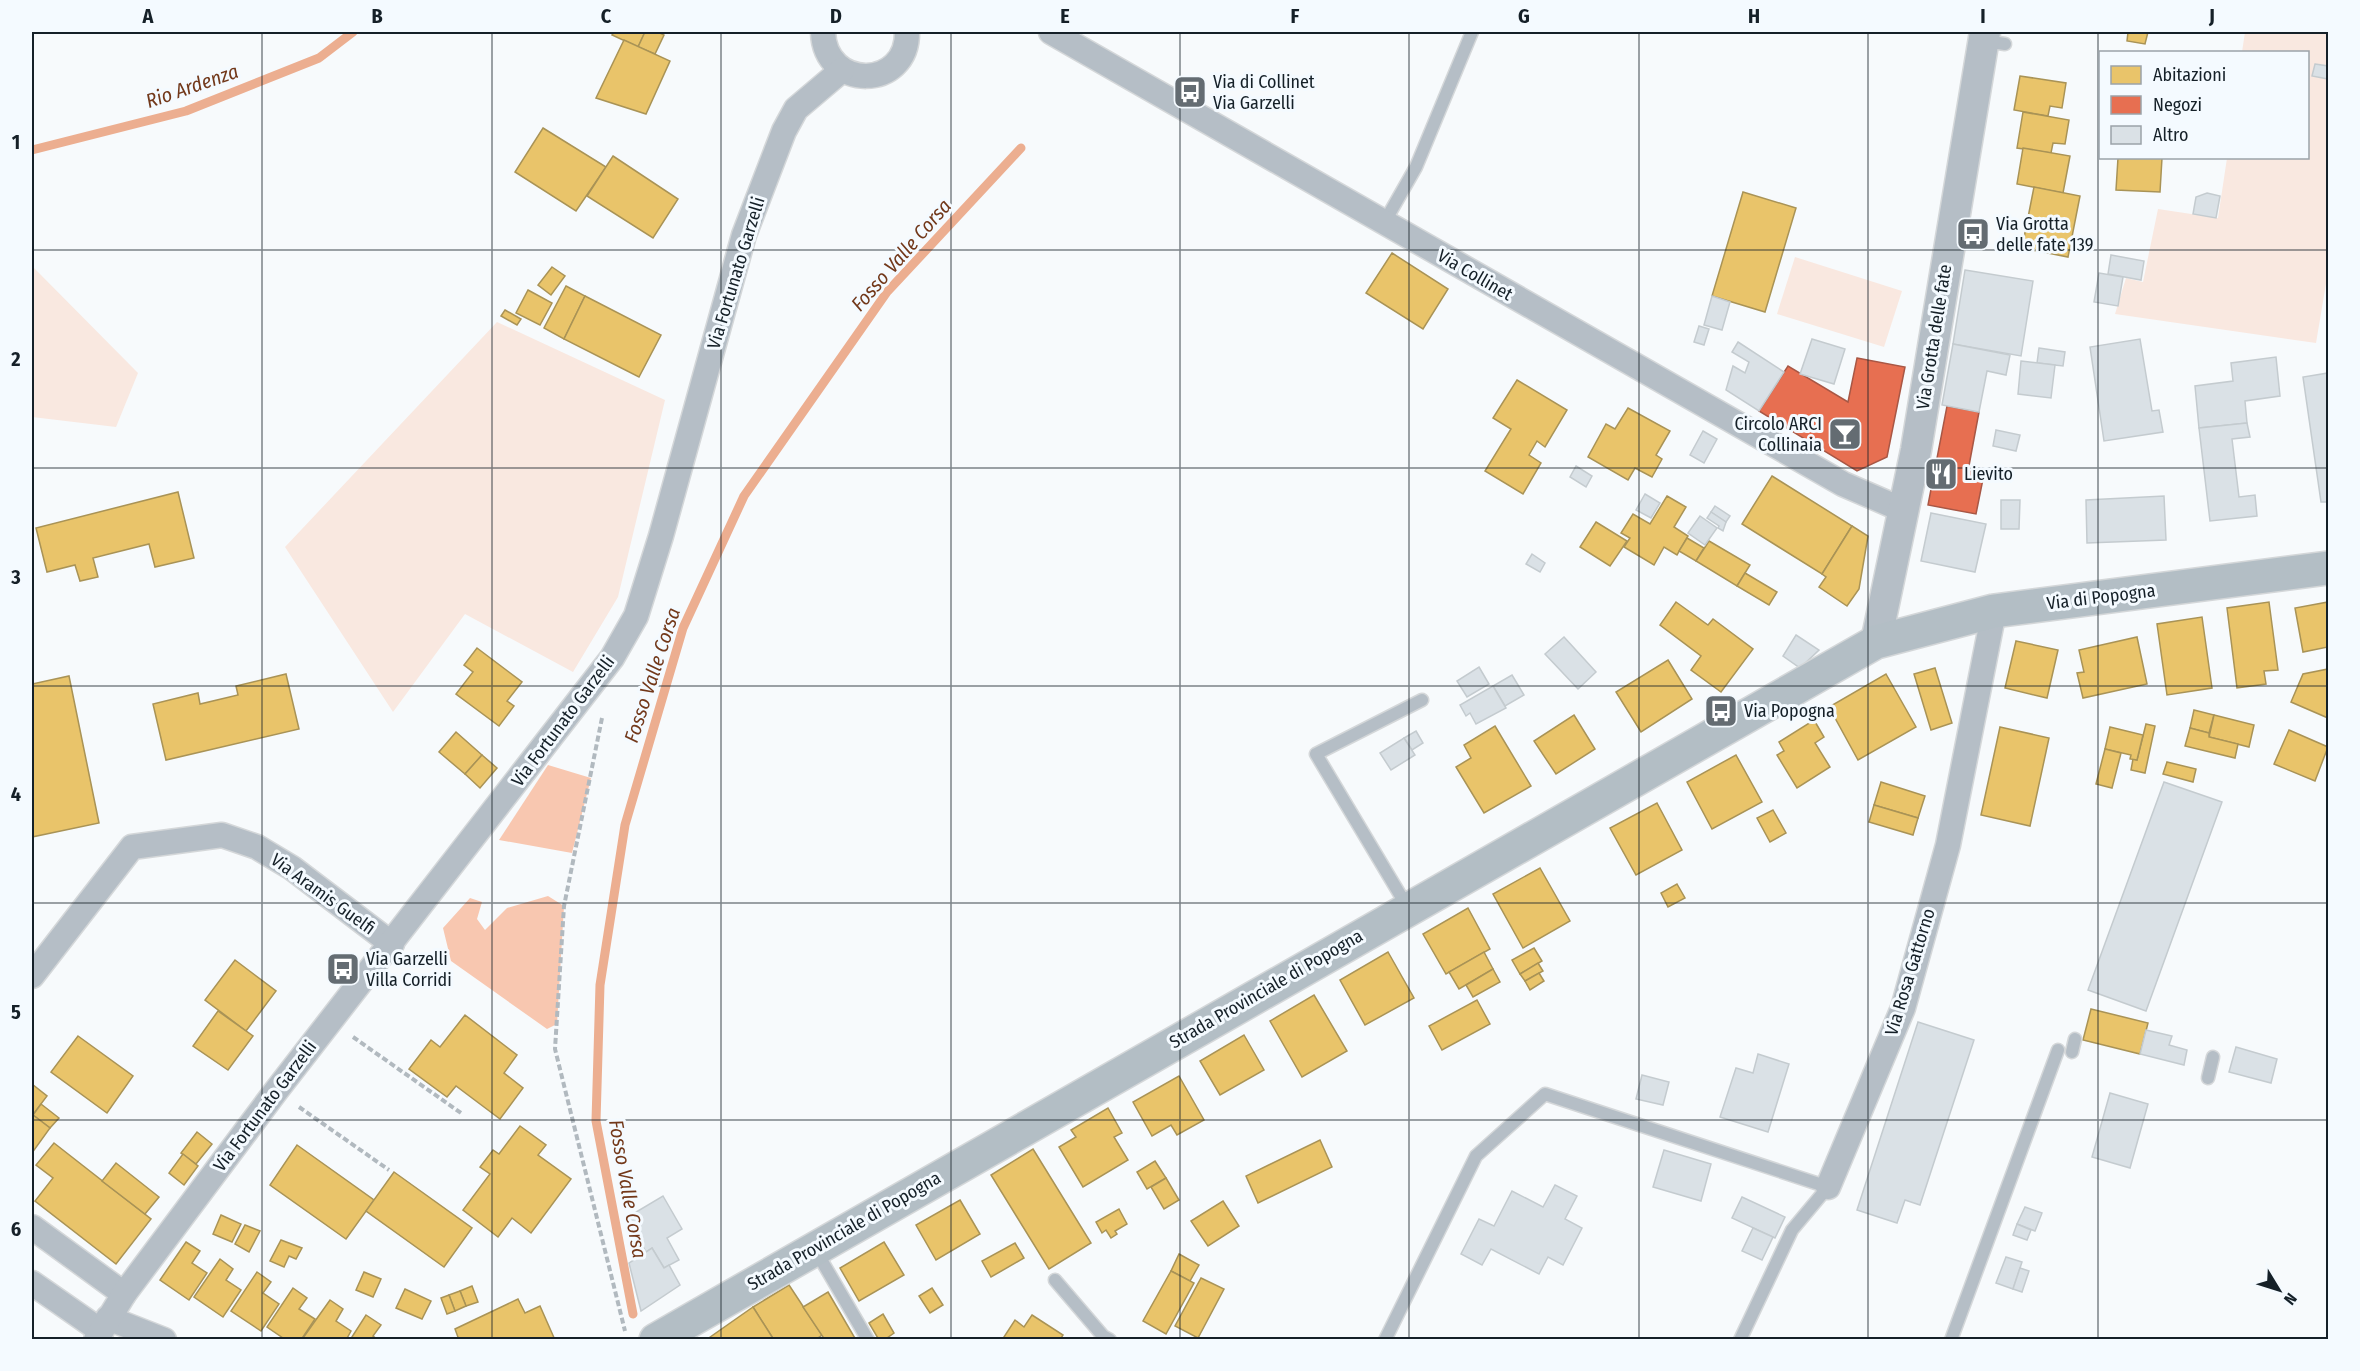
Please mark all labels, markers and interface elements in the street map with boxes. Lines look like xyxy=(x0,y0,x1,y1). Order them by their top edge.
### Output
text: A xyxy=(142,4,155,28)
text: B xyxy=(371,4,383,28)
text: C xyxy=(601,4,612,28)
text: D xyxy=(830,4,842,28)
text: E xyxy=(1060,4,1070,28)
text: F xyxy=(1291,4,1300,28)
text: G xyxy=(1518,4,1530,28)
text: H xyxy=(1748,4,1760,28)
text: I xyxy=(1980,4,1986,28)
text: J xyxy=(2208,4,2215,28)
legend xyxy=(2099,51,2309,159)
water label: Rio Ardenza xyxy=(143,59,241,113)
text: Abitazioni xyxy=(2153,64,2226,86)
place label: Via di Collinet Via Garzelli xyxy=(1213,71,1315,114)
bus stop icon: Via di Collinet Via Garzelli xyxy=(1172,74,1208,110)
text: Negozi xyxy=(2153,94,2202,116)
text: Altro xyxy=(2153,124,2188,146)
text: 1 xyxy=(12,130,20,154)
street label: Via Fortunato Garzelli xyxy=(702,194,770,352)
water label: Fosso Valle Corsa xyxy=(846,194,956,316)
place label: Via Grotta delle fate 139 xyxy=(1996,213,2093,256)
bus stop icon: Via Grotta delle fate 139 xyxy=(1955,216,1991,252)
street label: Via Collinet xyxy=(1433,245,1517,305)
street label: Via Grotta delle fate xyxy=(1912,263,1956,411)
text: 2 xyxy=(10,347,21,371)
place label: Circolo ARCI Collinaia xyxy=(1734,413,1822,456)
bar icon: Circolo ARCI Collinaia xyxy=(1827,416,1863,452)
restaurant icon: Lievito xyxy=(1923,456,1959,492)
place label: Lievito xyxy=(1964,463,2013,485)
text: 3 xyxy=(10,565,21,589)
street label: Via di Popogna xyxy=(2045,579,2157,615)
water label: Fosso Valle Corsa xyxy=(619,605,685,745)
street label: Via Fortunato Garzelli xyxy=(507,651,619,791)
bus stop icon: Via Popogna xyxy=(1703,693,1739,729)
place label: Via Popogna xyxy=(1744,700,1835,722)
text: 4 xyxy=(11,782,21,806)
street label: Via Aramis Guelfi xyxy=(266,849,380,939)
street label: Via Rosa Gattorno xyxy=(1880,906,1940,1038)
street label: Strada Provinciale di Popogna xyxy=(1165,924,1367,1053)
place label: Via Garzelli Villa Corridi xyxy=(366,948,452,991)
bus stop icon: Via Garzelli Villa Corridi xyxy=(325,951,361,987)
text: 5 xyxy=(11,1000,21,1024)
street label: Via Fortunato Garzelli xyxy=(209,1036,321,1176)
water label: Fosso Valle Corsa xyxy=(604,1118,652,1260)
street label: Strada Provinciale di Popogna xyxy=(743,1166,945,1295)
text: 6 xyxy=(11,1217,21,1241)
north arrow xyxy=(2249,1260,2309,1320)
text: N xyxy=(2280,1289,2301,1309)

